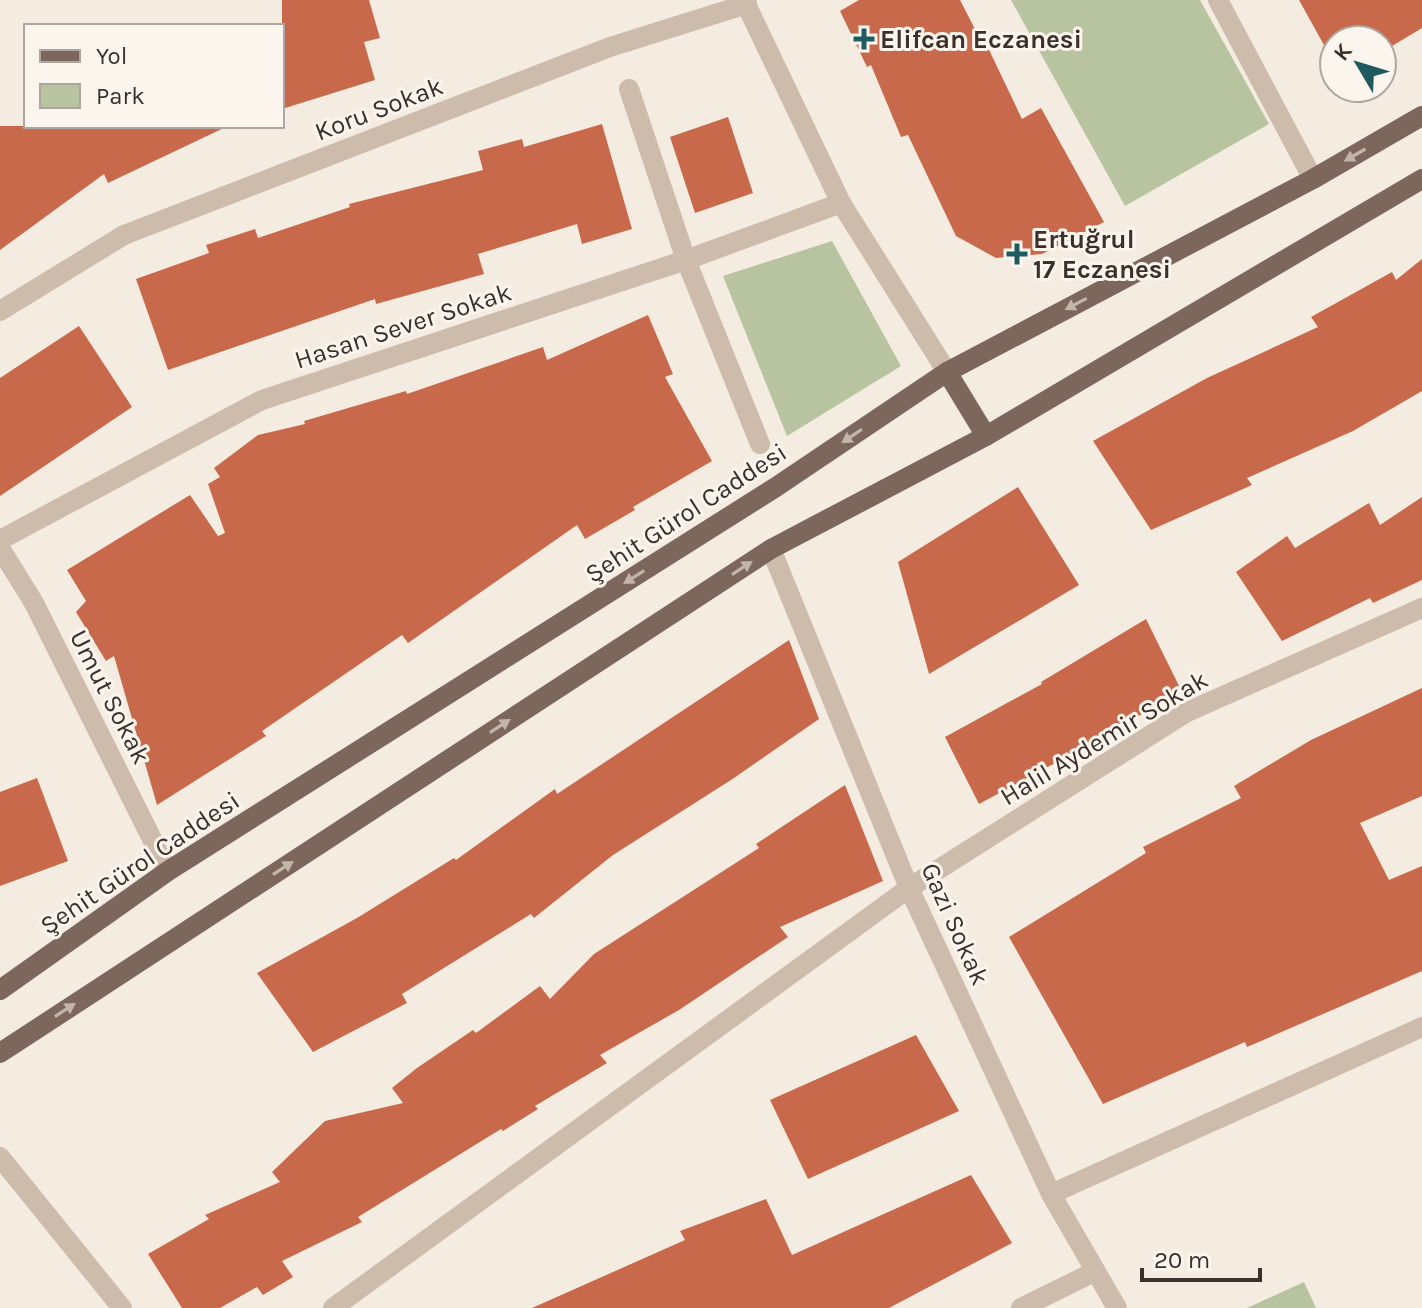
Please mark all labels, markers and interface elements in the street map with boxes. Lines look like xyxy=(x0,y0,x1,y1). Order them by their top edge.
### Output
legend xyxy=(24,24,284,128)
place label: Elifcan Eczanesi xyxy=(880,24,1082,55)
north arrow xyxy=(1318,24,1398,104)
marker: Elifcan Eczanesi xyxy=(855,30,873,48)
text: K xyxy=(1328,38,1358,66)
text: Yol xyxy=(96,42,127,70)
street label: Koru Sokak xyxy=(310,70,448,148)
text: Park xyxy=(96,82,145,110)
one-way arrow xyxy=(1343,148,1366,162)
place label: Ertuğrul 17 Eczanesi xyxy=(1033,224,1171,285)
marker: Ertuğrul 17 Eczanesi xyxy=(1008,245,1026,263)
street label: Hasan Sever Sokak xyxy=(291,276,515,376)
one-way arrow xyxy=(1065,297,1087,311)
one-way arrow xyxy=(842,428,863,443)
street label: Şehit Gürol Caddesi xyxy=(579,436,793,590)
one-way arrow xyxy=(731,561,752,576)
one-way arrow xyxy=(623,570,645,584)
street label: Umut Sokak xyxy=(63,625,157,769)
street label: Halil Aydemir Sokak xyxy=(995,664,1213,812)
one-way arrow xyxy=(490,718,511,733)
street label: Şehit Gürol Caddesi xyxy=(34,785,246,941)
street label: Gazi Sokak xyxy=(914,858,996,990)
one-way arrow xyxy=(272,861,294,876)
one-way arrow xyxy=(55,1003,76,1018)
scale bar xyxy=(1142,1232,1260,1282)
text: 20 m xyxy=(1154,1246,1210,1274)

